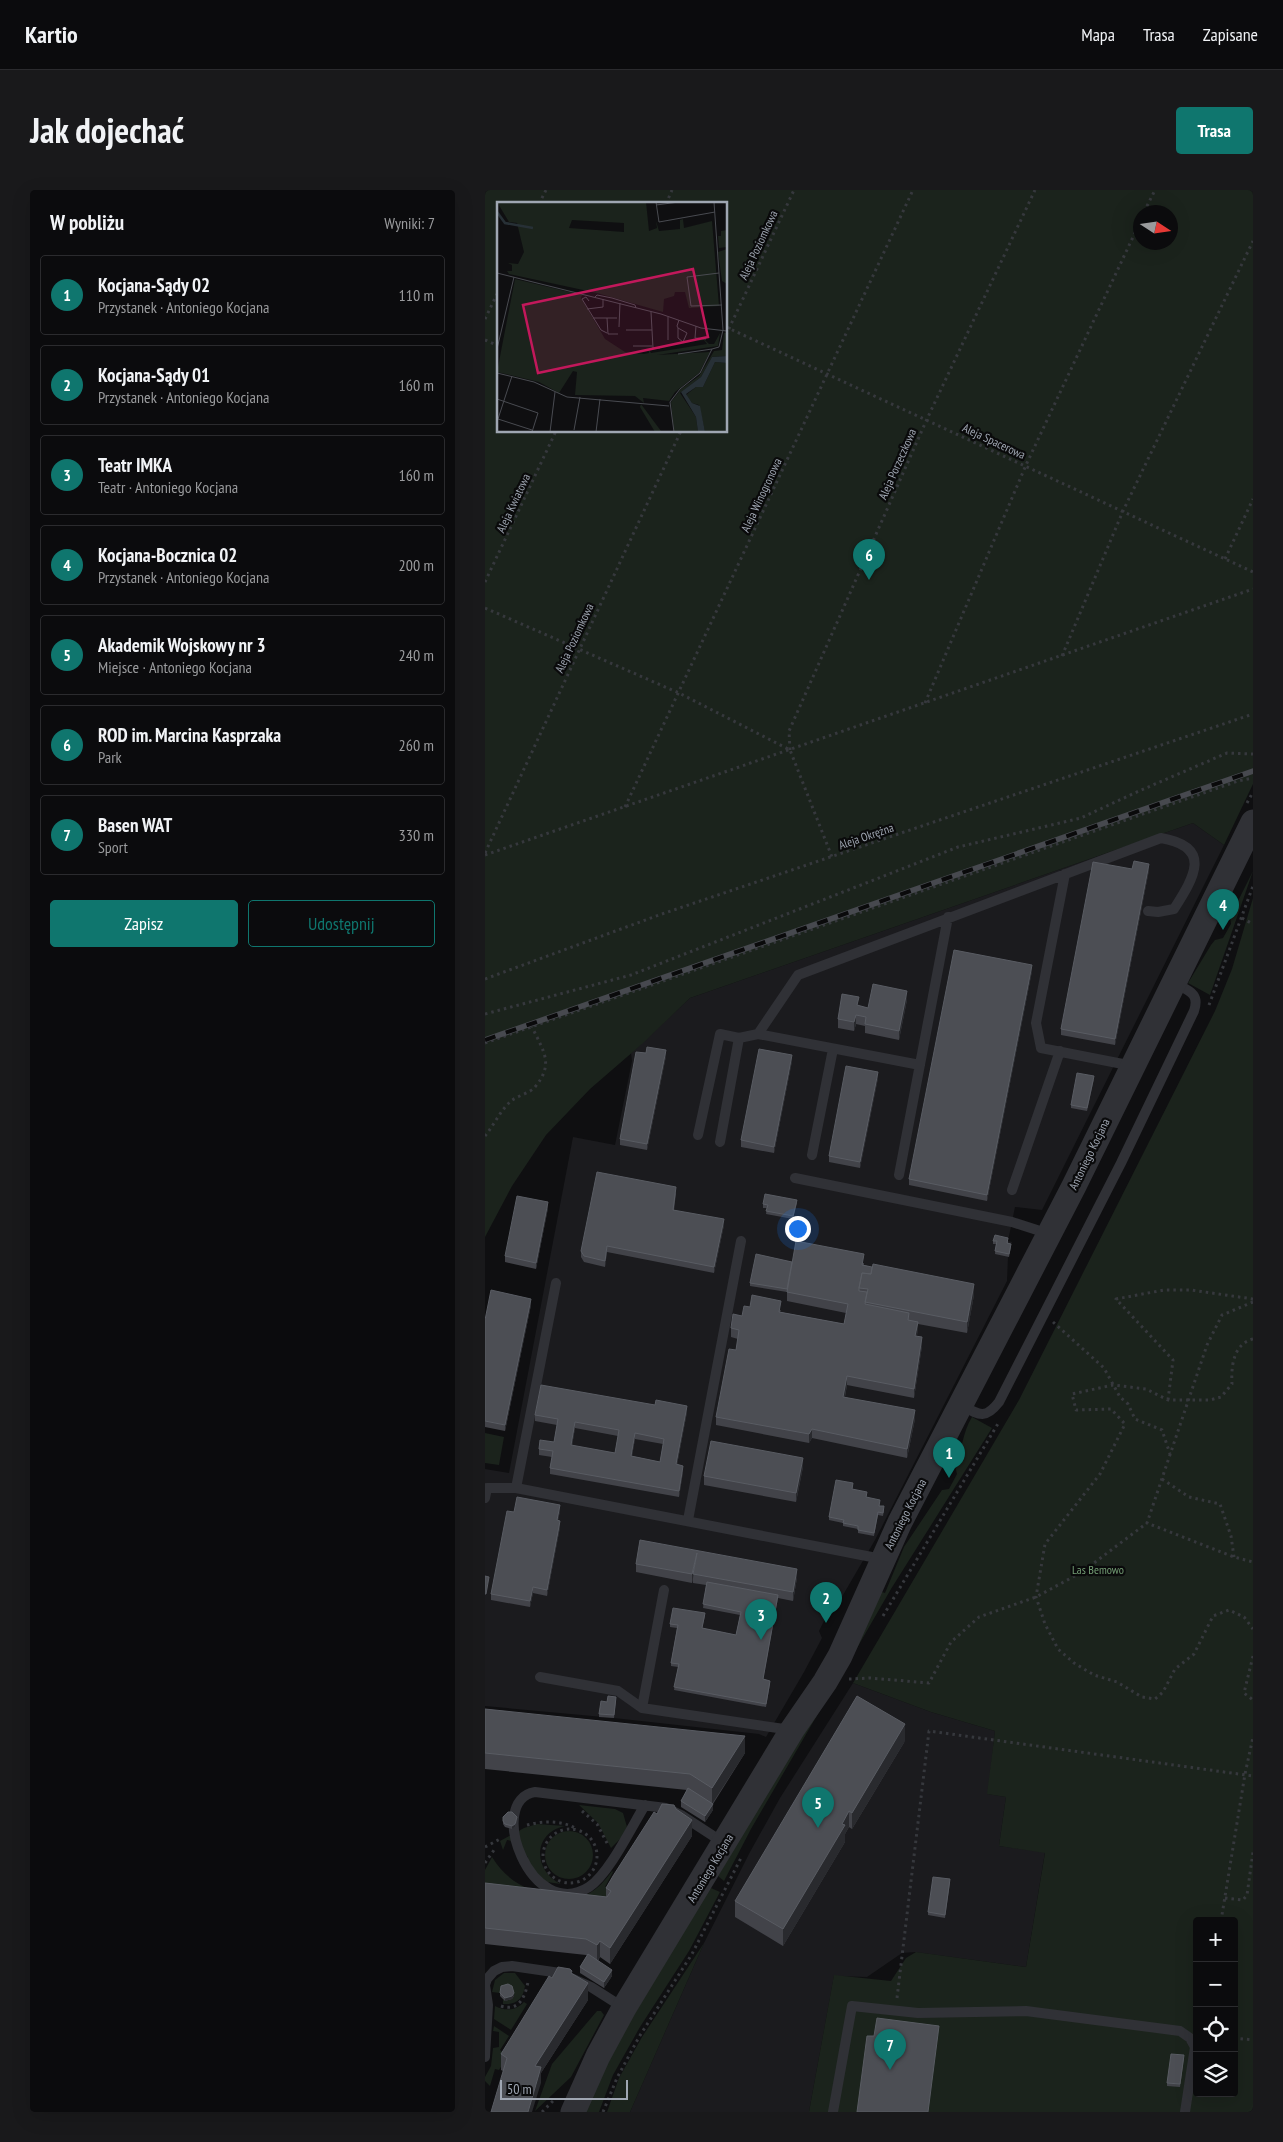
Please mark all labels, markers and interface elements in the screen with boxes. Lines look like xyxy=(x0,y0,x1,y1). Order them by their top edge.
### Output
text: Kartio xyxy=(25,19,78,50)
text: Mapa xyxy=(1081,23,1115,46)
text: Trasa xyxy=(1143,23,1175,46)
text: Zapisane xyxy=(1203,23,1258,46)
text: Jak dojechać xyxy=(30,107,184,153)
button: Trasa xyxy=(1176,107,1253,154)
inset map xyxy=(497,202,727,432)
north arrow xyxy=(1133,205,1178,250)
street label: Aleja Poziomkowa xyxy=(735,208,781,282)
text: W pobliżu xyxy=(50,209,124,236)
text: Wyniki: 7 xyxy=(384,213,435,233)
text: Kocjana-Sądy 02 xyxy=(98,273,210,297)
text: 1 xyxy=(63,285,71,305)
text: 110 m xyxy=(399,285,434,305)
text: Przystanek · Antoniego Kocjana xyxy=(98,297,269,317)
text: Kocjana-Sądy 01 xyxy=(98,363,210,387)
text: 2 xyxy=(63,375,71,395)
text: 160 m xyxy=(399,375,434,395)
text: Przystanek · Antoniego Kocjana xyxy=(98,387,269,407)
street label: Aleja Spacerowa xyxy=(960,420,1028,462)
street label: Aleja Porzeczkowa xyxy=(875,426,919,502)
text: Teatr IMKA xyxy=(98,453,172,477)
street label: Aleja Winogronowa xyxy=(737,455,785,534)
text: 3 xyxy=(63,465,71,485)
text: 160 m xyxy=(399,465,434,485)
street label: Aleja Kwiatowa xyxy=(493,471,533,535)
text: Teatr · Antoniego Kocjana xyxy=(98,477,238,497)
pin: 6 xyxy=(853,539,885,580)
text: Kocjana-Bocznica 02 xyxy=(98,543,237,567)
text: 4 xyxy=(63,555,71,575)
text: 200 m xyxy=(399,555,434,575)
text: Przystanek · Antoniego Kocjana xyxy=(98,567,269,587)
street label: Aleja Poziomkowa xyxy=(551,601,597,675)
text: Akademik Wojskowy nr 3 xyxy=(98,633,266,657)
text: 5 xyxy=(63,645,71,665)
text: 240 m xyxy=(399,645,434,665)
text: Miejsce · Antoniego Kocjana xyxy=(98,657,252,677)
text: ROD im. Marcina Kasprzaka xyxy=(98,723,281,747)
text: 6 xyxy=(63,735,71,755)
text: 260 m xyxy=(399,735,434,755)
text: Park xyxy=(98,747,122,767)
text: Basen WAT xyxy=(98,813,172,837)
street label: Aleja Okrężna xyxy=(837,820,896,852)
text: 7 xyxy=(63,825,71,845)
text: 330 m xyxy=(399,825,434,845)
text: Sport xyxy=(98,837,128,857)
pin: 4 xyxy=(1207,889,1239,930)
button: Zapisz xyxy=(50,900,238,947)
button: Udostępnij xyxy=(248,900,435,947)
street label: Antoniego Kocjana xyxy=(1065,1116,1113,1192)
your location xyxy=(785,1216,811,1242)
pin: 1 xyxy=(933,1437,965,1478)
street label: Antoniego Kocjana xyxy=(881,1476,929,1552)
park label: Las Bemowo xyxy=(1072,1562,1124,1577)
pin: 2 xyxy=(810,1582,842,1623)
pin: 3 xyxy=(745,1599,777,1640)
pin: 5 xyxy=(802,1787,834,1828)
street label: Antoniego Kocjana xyxy=(684,1831,736,1905)
map controls xyxy=(1193,1917,1238,2097)
button: + xyxy=(1193,1917,1238,1962)
button: − xyxy=(1193,1962,1238,2007)
button: locate xyxy=(1193,2007,1238,2052)
pin: 7 xyxy=(874,2029,906,2070)
button: layers xyxy=(1193,2052,1238,2097)
scale bar xyxy=(500,2077,627,2100)
text: 50 m xyxy=(507,2080,532,2098)

